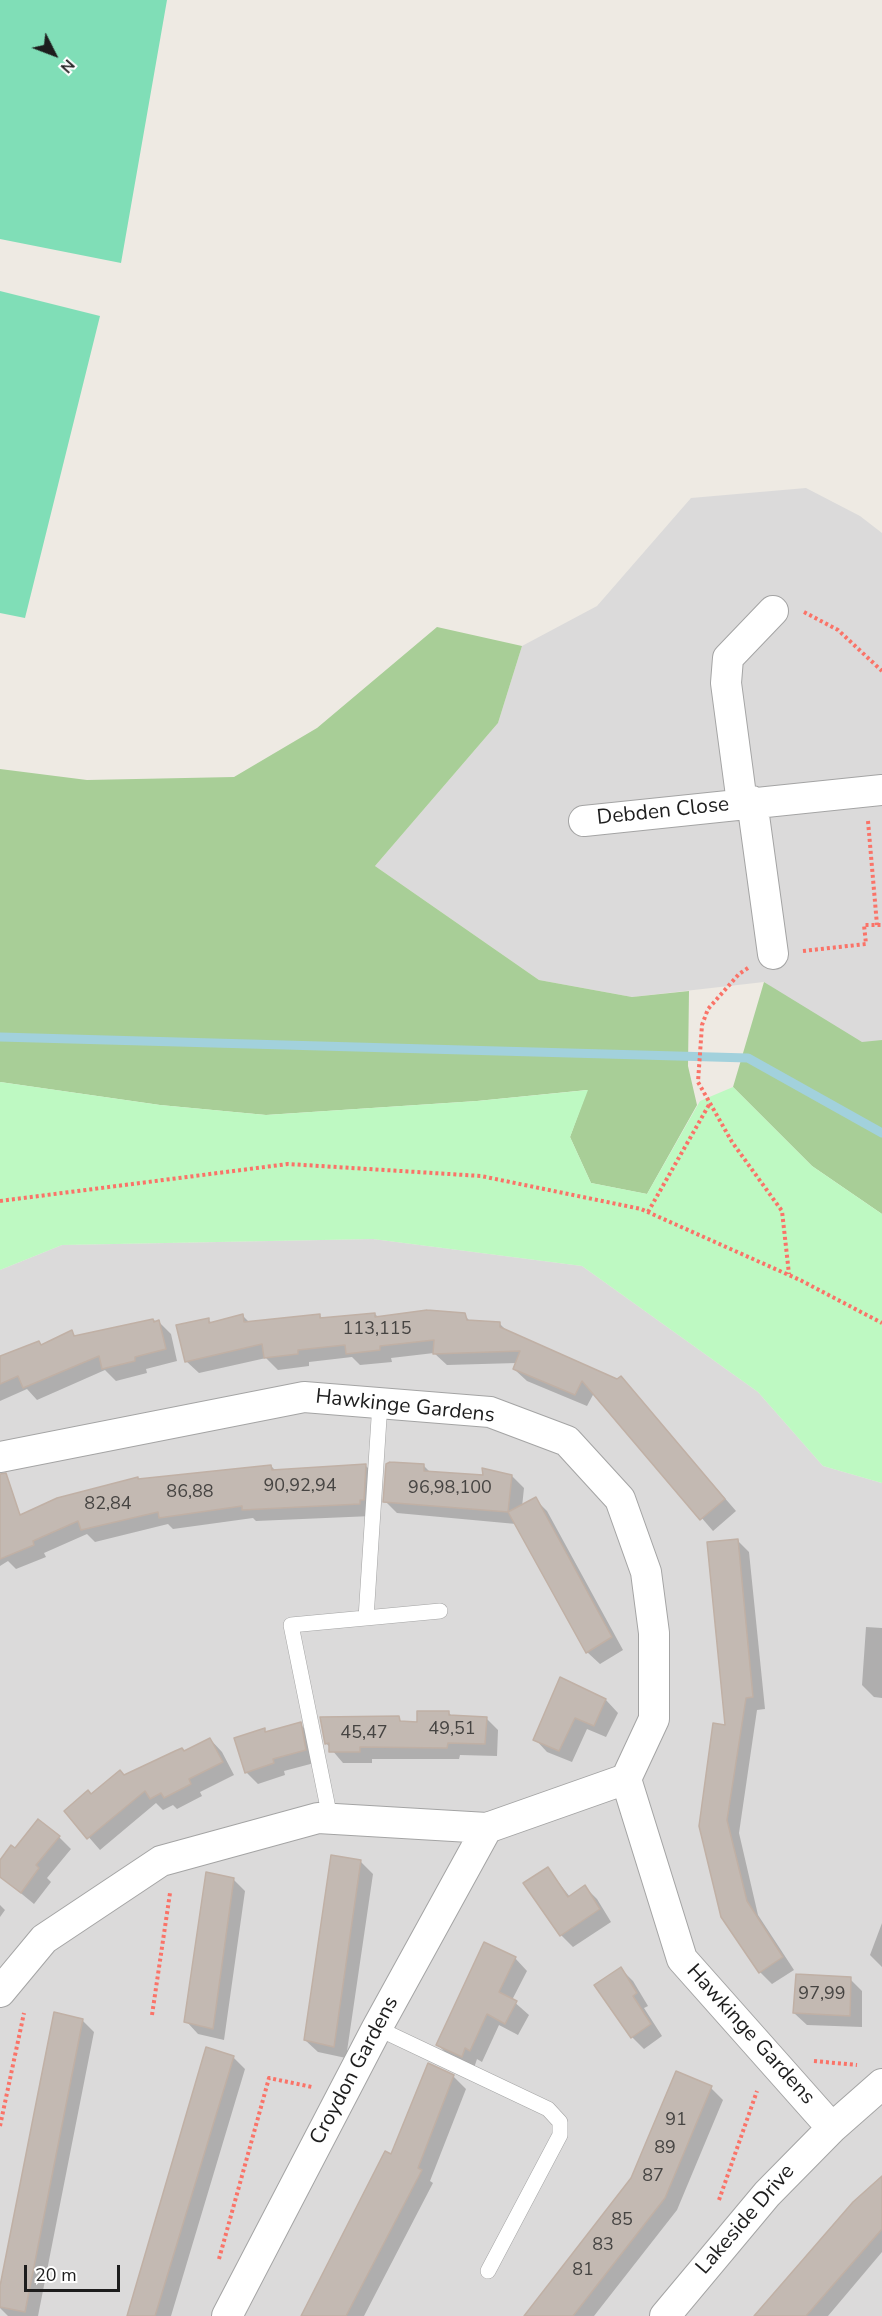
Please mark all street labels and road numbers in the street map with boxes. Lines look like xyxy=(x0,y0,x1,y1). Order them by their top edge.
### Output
street label: Debden Close xyxy=(596,793,730,831)
street label: Hawkinge Gardens xyxy=(314,1385,496,1429)
street label: Hawkinge Gardens xyxy=(680,1960,820,2110)
street label: Croydon Gardens xyxy=(305,1993,405,2149)
street label: Lakeside Drive xyxy=(691,2160,801,2280)

